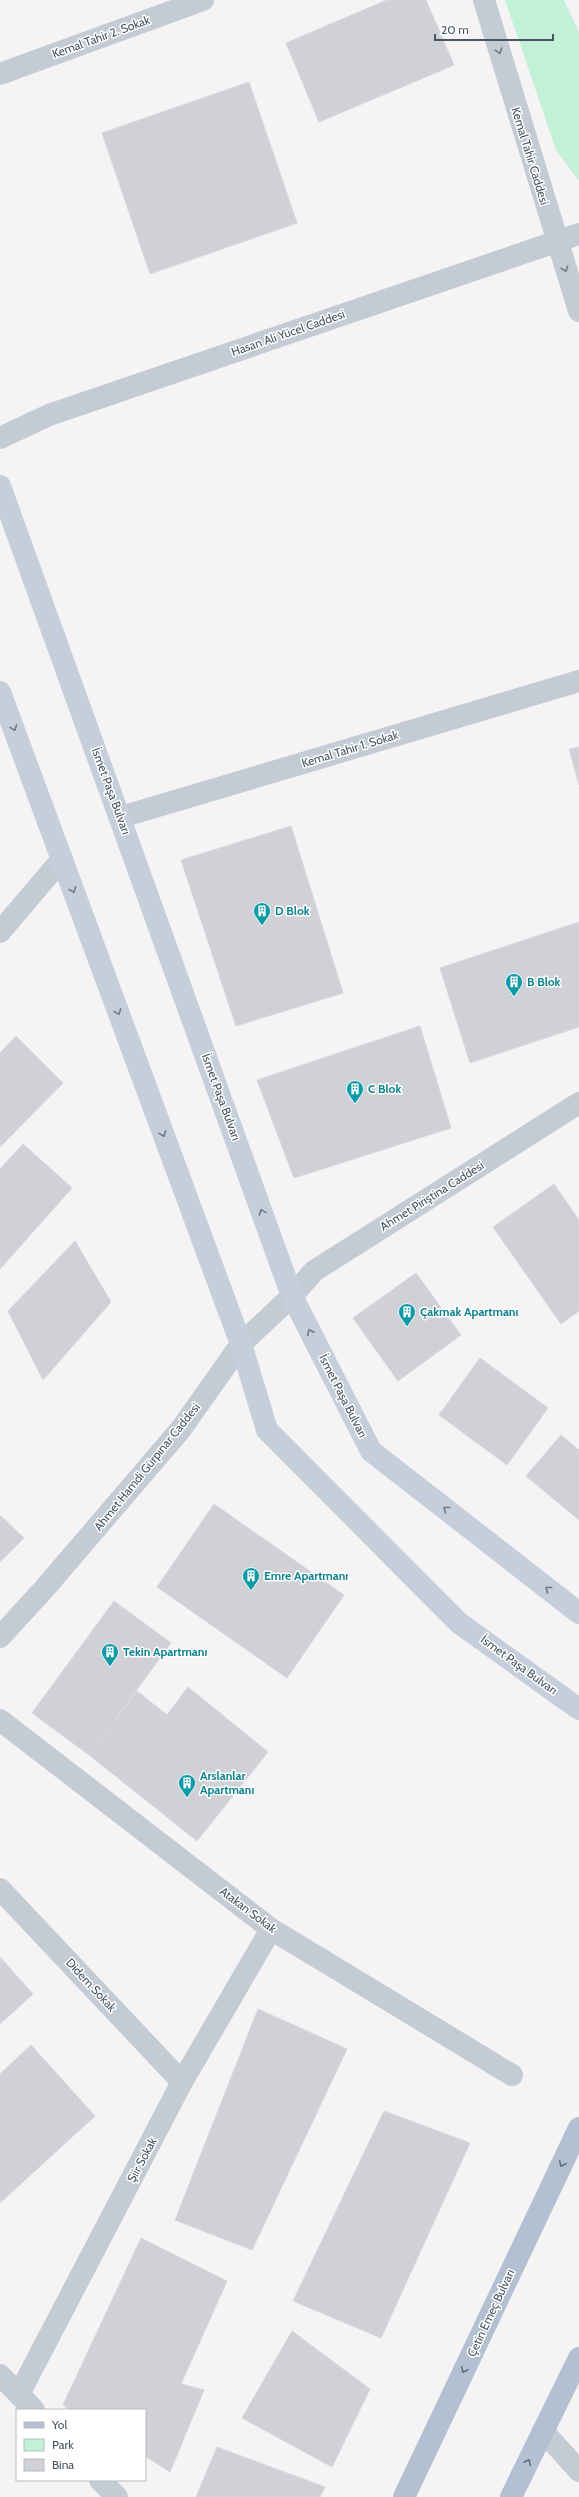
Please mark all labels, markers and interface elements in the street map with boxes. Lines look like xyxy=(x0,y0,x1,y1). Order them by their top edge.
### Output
street label: Kemal Tahir 2. Sokak xyxy=(50,12,152,61)
scale bar xyxy=(435,16,553,42)
text: 20 m xyxy=(441,22,469,37)
one-way arrow xyxy=(494,47,503,54)
street label: Kemal Tahir Caddesi xyxy=(508,105,552,207)
one-way arrow xyxy=(560,265,569,272)
street label: Hasan Ali Yücel Caddesi xyxy=(229,306,347,359)
one-way arrow xyxy=(9,725,17,732)
street label: Kemal Tahir 1. Sokak xyxy=(300,726,401,770)
street label: İsmet Paşa Bulvarı xyxy=(89,745,134,836)
one-way arrow xyxy=(69,886,77,893)
building icon: D Blok xyxy=(252,901,272,926)
place label: D Blok xyxy=(275,903,310,918)
building icon: B Blok xyxy=(504,972,524,997)
place label: B Blok xyxy=(527,974,561,989)
one-way arrow xyxy=(114,1008,122,1015)
street label: İsmet Paşa Bulvarı xyxy=(199,1051,244,1142)
building icon: C Blok xyxy=(345,1079,365,1104)
place label: C Blok xyxy=(368,1081,401,1096)
one-way arrow xyxy=(159,1130,167,1137)
street label: Ahmet Piriştina Caddesi xyxy=(377,1157,487,1234)
one-way arrow xyxy=(258,1208,266,1215)
building icon: Çakmak Apartmanı xyxy=(397,1302,417,1327)
place label: Çakmak Apartmanı xyxy=(420,1304,518,1319)
one-way arrow xyxy=(307,1329,315,1336)
street label: İsmet Paşa Bulvarı xyxy=(316,1352,371,1440)
street label: Ahmet Hamdi Gürpınar Caddesi xyxy=(90,1400,203,1534)
one-way arrow xyxy=(443,1507,450,1514)
building icon: Emre Apartmanı xyxy=(241,1566,261,1591)
place label: Emre Apartmanı xyxy=(264,1568,348,1583)
one-way arrow xyxy=(546,1586,553,1593)
street label: İsmet Paşa Bulvarı xyxy=(478,1632,561,1698)
building icon: Tekin Apartmanı xyxy=(100,1642,120,1667)
place label: Tekin Apartmanı xyxy=(123,1644,207,1659)
place label: Arslanlar Apartmanı xyxy=(200,1768,254,1797)
building icon: Arslanlar Apartmanı xyxy=(177,1773,197,1798)
street label: Atakan Sokak xyxy=(217,1883,280,1936)
street label: Didem Sokak xyxy=(63,1955,120,2015)
street label: Şiir Sokak xyxy=(124,2134,160,2185)
one-way arrow xyxy=(559,2159,567,2167)
street label: Çetin Emeç Bulvarı xyxy=(464,2267,517,2359)
one-way arrow xyxy=(461,2365,469,2373)
legend xyxy=(16,2409,146,2481)
text: Yol xyxy=(51,2417,67,2432)
text: Park xyxy=(52,2437,74,2452)
text: Bina xyxy=(52,2457,74,2472)
one-way arrow xyxy=(523,2459,531,2466)

